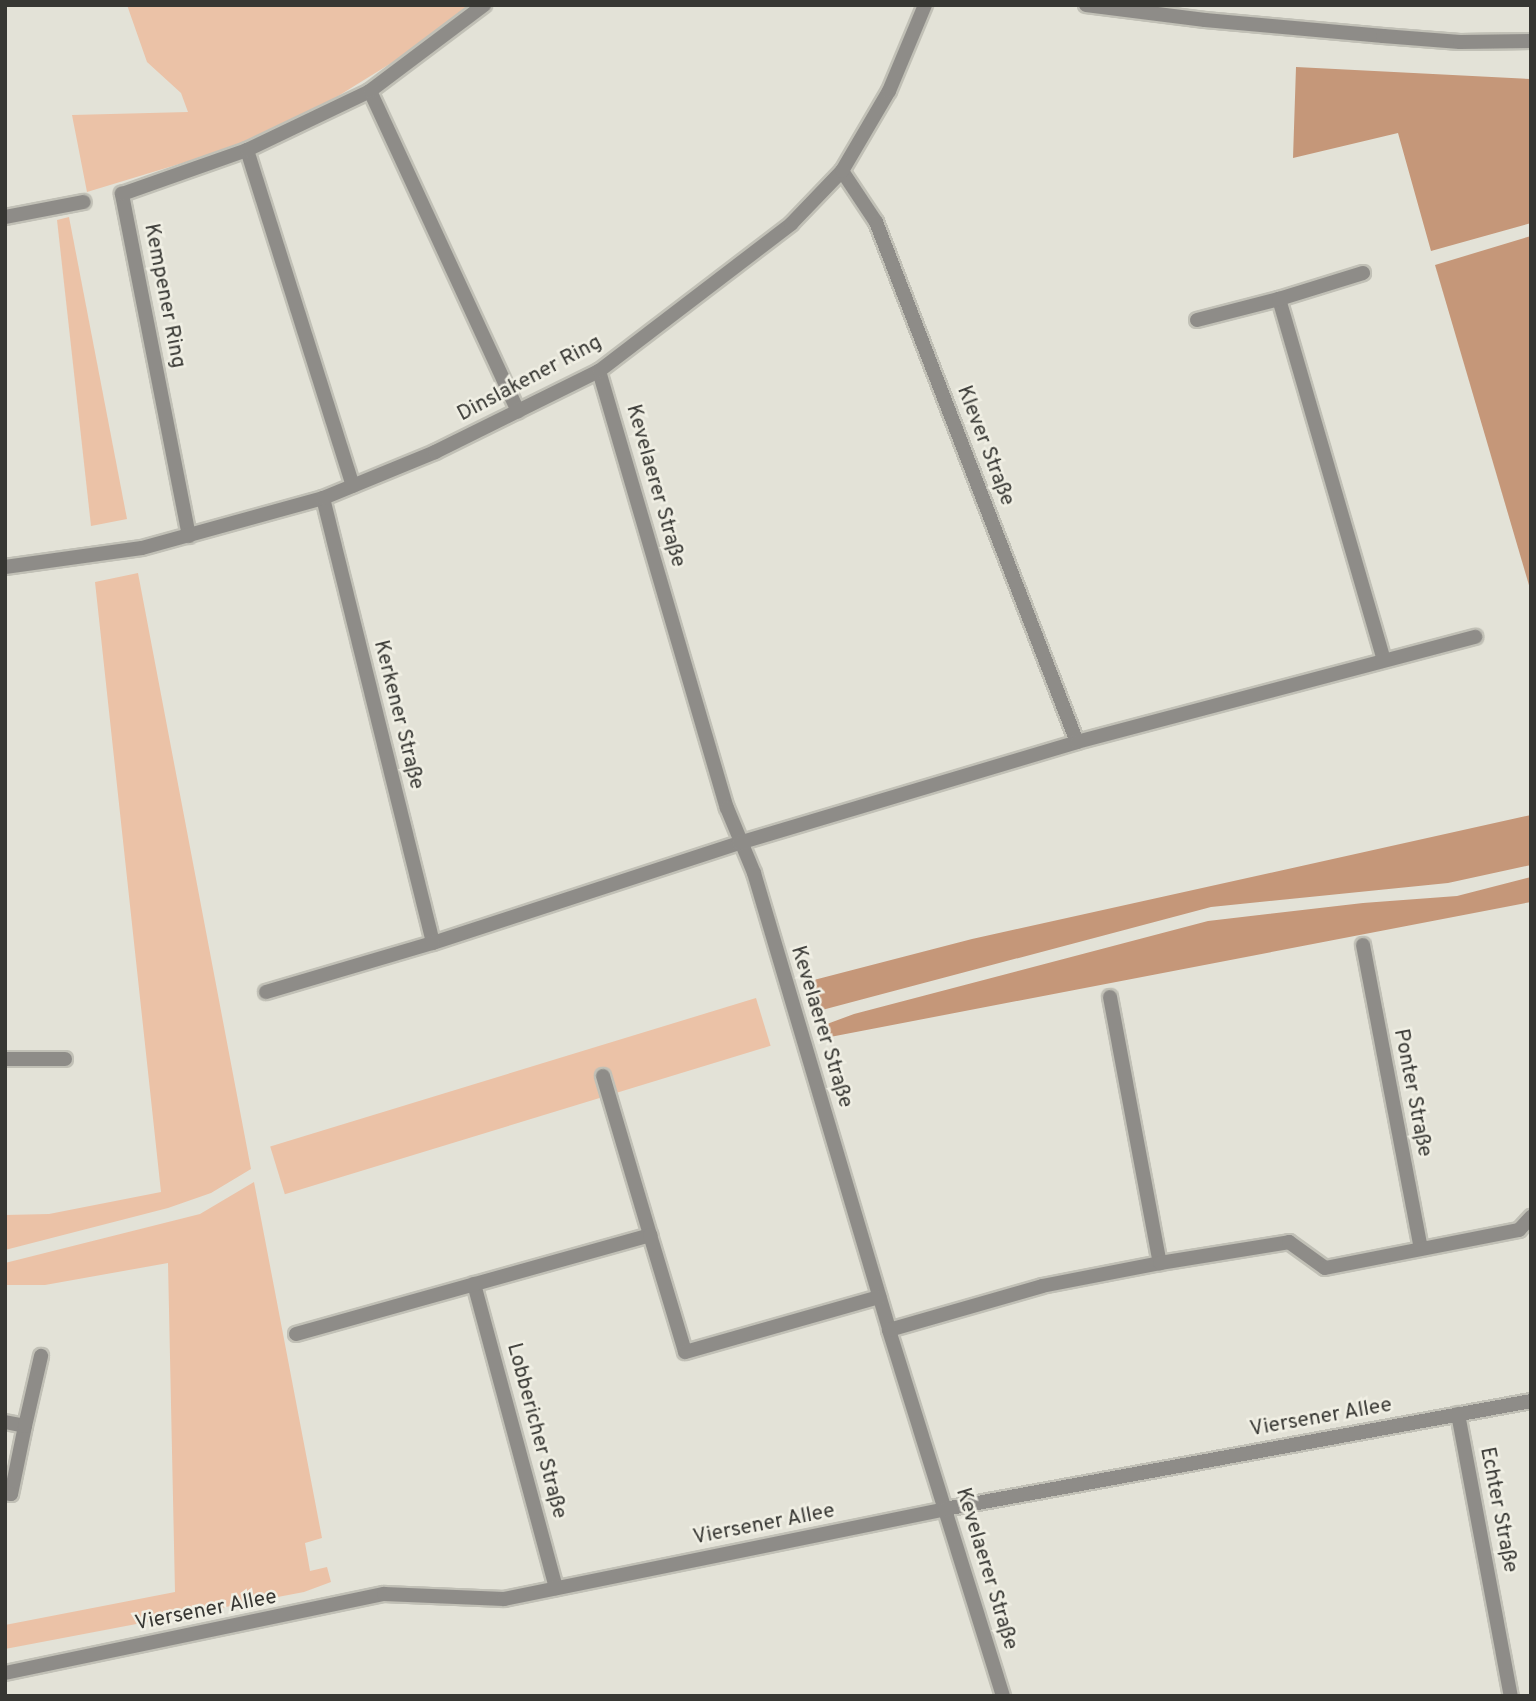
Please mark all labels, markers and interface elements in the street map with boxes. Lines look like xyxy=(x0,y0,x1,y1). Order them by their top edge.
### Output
street label: Kempener Ring xyxy=(138,222,190,370)
street label: Dinslakener Ring xyxy=(453,330,607,428)
street label: Klever Straße xyxy=(951,382,1019,510)
street label: Kevelaerer Straße xyxy=(620,402,690,570)
street label: Kerkener Straße xyxy=(367,638,429,792)
street label: Kevelaerer Straße xyxy=(784,943,858,1111)
street label: Ponter Straße xyxy=(1387,1027,1437,1159)
street label: Lobbericher Straße xyxy=(500,1340,572,1522)
street label: Viersener Allee xyxy=(1248,1393,1394,1443)
street label: Echter Straße xyxy=(1473,1445,1523,1575)
street label: Kevelaerer Straße xyxy=(949,1485,1023,1653)
street label: Viersener Allee xyxy=(691,1499,837,1551)
street label: Viersener Allee xyxy=(133,1585,279,1637)

